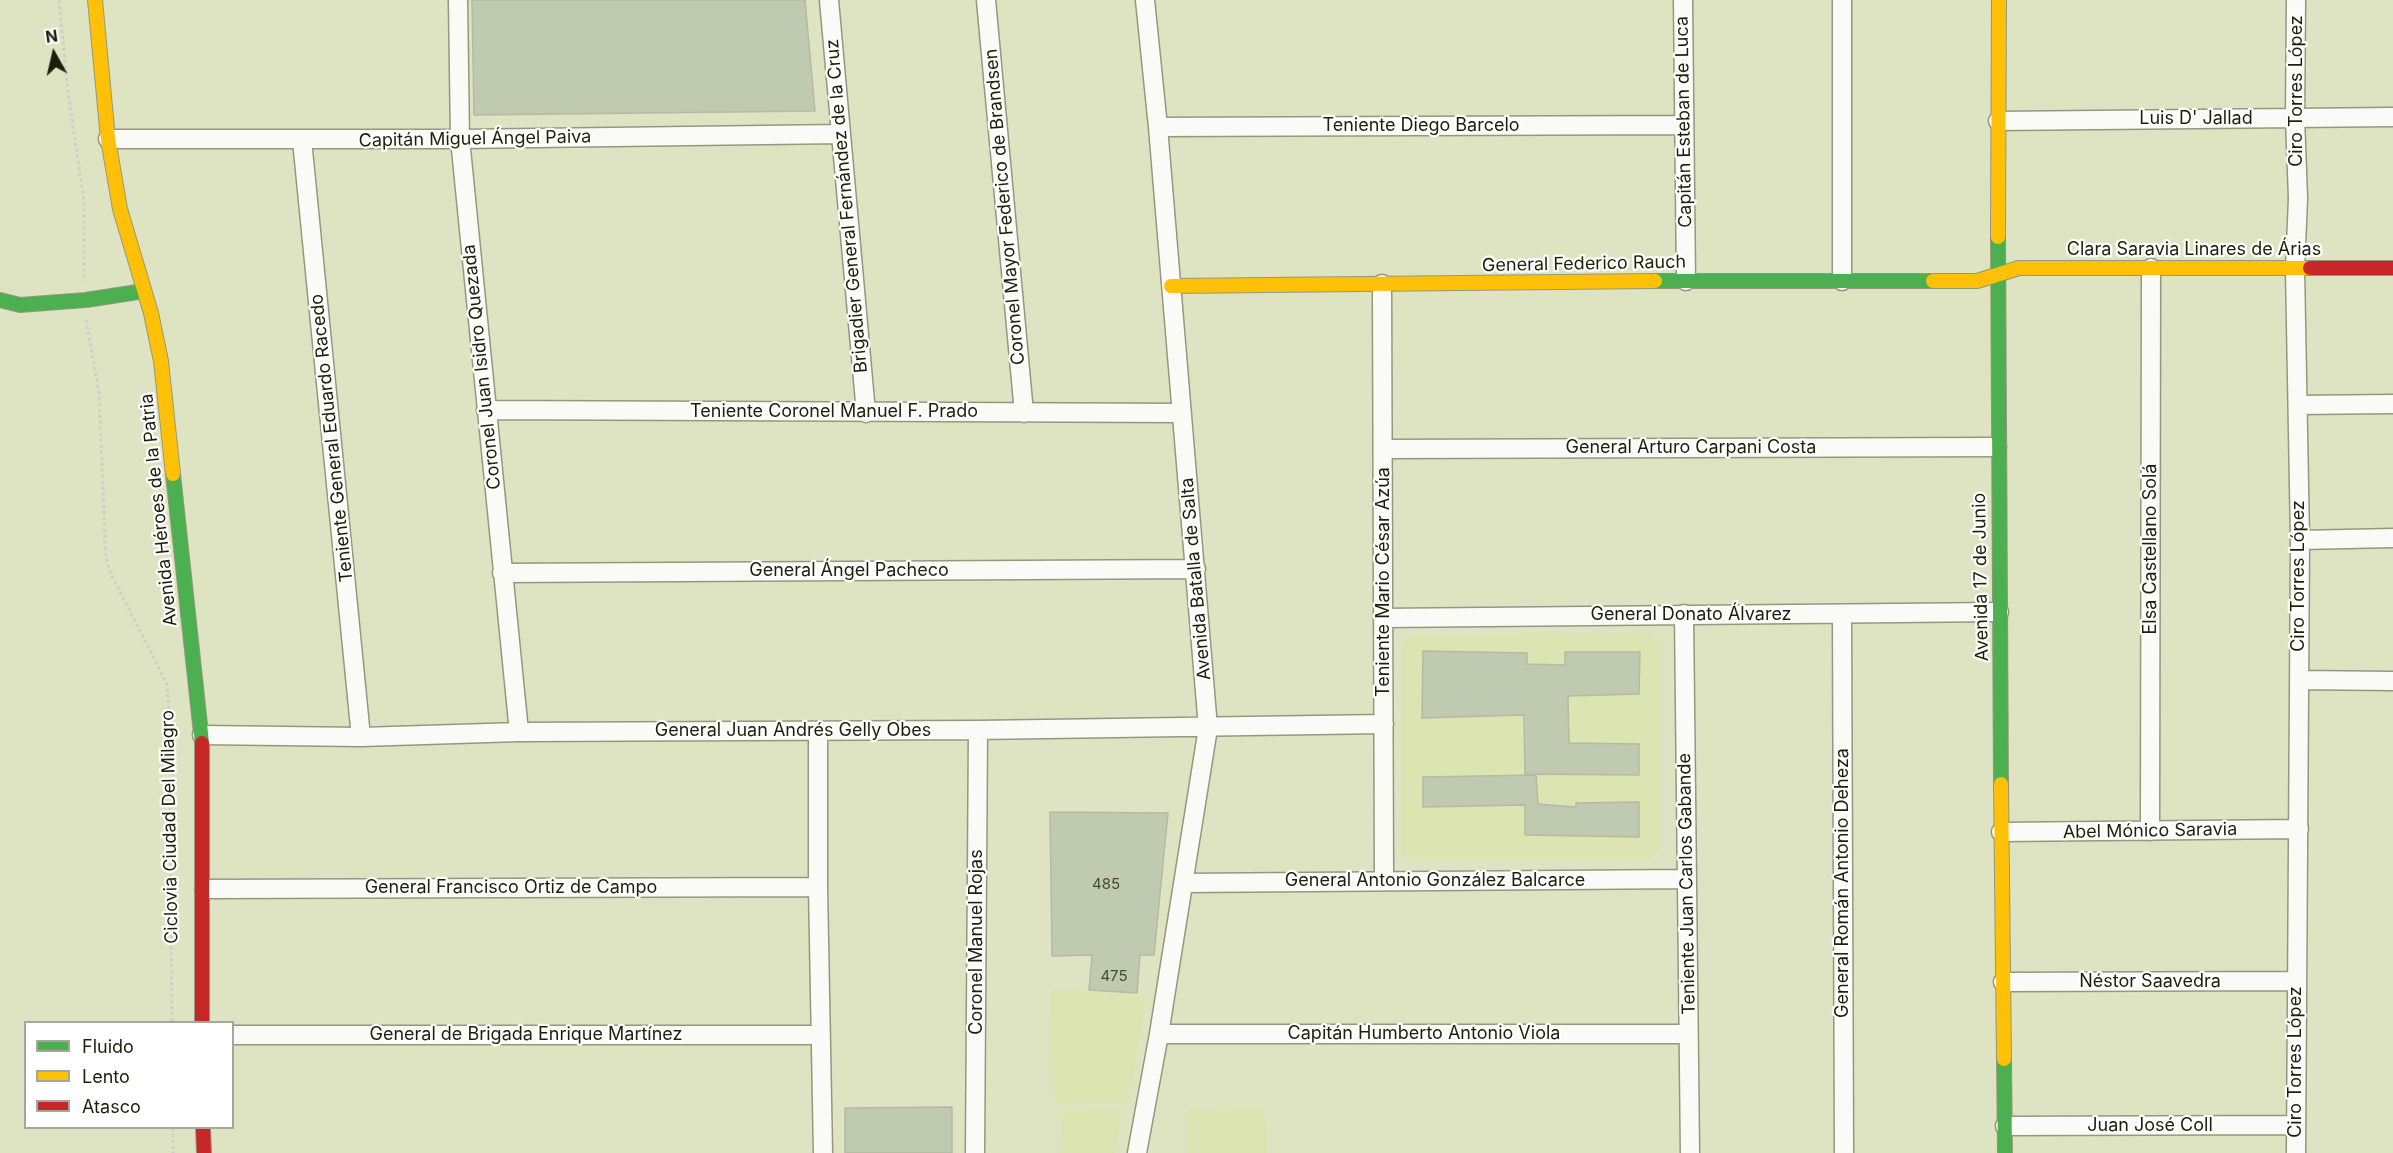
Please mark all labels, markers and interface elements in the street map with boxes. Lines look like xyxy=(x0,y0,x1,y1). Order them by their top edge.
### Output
street label: Ciro Torres López xyxy=(2286,15,2308,167)
street label: Capitán Esteban de Luca xyxy=(1671,16,1697,228)
north arrow xyxy=(24,24,84,84)
text: N xyxy=(44,25,59,47)
street label: Brigadier General Fernández de la Cruz xyxy=(822,38,872,374)
street label: Coronel Mayor Federico de Brandsen xyxy=(980,48,1030,366)
street label: Luis D' Jallad xyxy=(2139,108,2253,130)
street label: Teniente Diego Barcelo xyxy=(1322,115,1520,137)
street label: Capitán Miguel Ángel Paiva xyxy=(358,126,592,152)
street label: Clara Saravia Linares de Árias xyxy=(2067,239,2321,261)
street label: Coronel Juan Isidro Quezada xyxy=(458,243,506,491)
street label: General Federico Rauch xyxy=(1482,251,1686,277)
street label: Teniente General Eduardo Racedo xyxy=(306,293,358,583)
street label: Avenida Héroes de la Patria xyxy=(136,393,182,627)
street label: Teniente Coronel Manuel F. Prado xyxy=(690,401,978,423)
street label: General Arturo Carpani Costa xyxy=(1566,437,1816,459)
street label: Elsa Castellano Solá xyxy=(2140,464,2162,634)
street label: Teniente Mario César Azúa xyxy=(1373,467,1395,697)
street label: Avenida Batalla de Salta xyxy=(1176,477,1216,681)
street label: Avenida 17 de Junio xyxy=(1969,493,1993,661)
street label: Ciro Torres López xyxy=(2288,500,2310,652)
street label: General Ángel Pacheco xyxy=(749,560,949,582)
street label: General Donato Álvarez xyxy=(1590,604,1792,626)
street label: Ciclovia Ciudad Del Milagro xyxy=(157,710,183,944)
street label: General Juan Andrés Gelly Obes xyxy=(655,720,931,742)
street label: General Román Antonio Deheza xyxy=(1832,748,1854,1018)
street label: Teniente Juan Carlos Gabande xyxy=(1674,753,1700,1015)
street label: Abel Mónico Saravia xyxy=(2063,819,2237,843)
street label: Coronel Manuel Rojas xyxy=(966,849,988,1035)
street label: General Antonio González Balcarce xyxy=(1285,870,1585,892)
house number: 485 xyxy=(1092,875,1120,893)
street label: General Francisco Ortiz de Campo xyxy=(365,877,657,899)
house number: 475 xyxy=(1100,967,1128,985)
street label: Néstor Saavedra xyxy=(2079,971,2221,993)
street label: Ciro Torres López xyxy=(2285,986,2307,1138)
legend xyxy=(24,1021,234,1129)
street label: Capitán Humberto Antonio Viola xyxy=(1288,1023,1560,1045)
street label: General de Brigada Enrique Martínez xyxy=(369,1024,683,1046)
text: Fluido xyxy=(82,1036,134,1057)
text: Lento xyxy=(82,1066,130,1087)
text: Atasco xyxy=(82,1096,141,1117)
street label: Juan José Coll xyxy=(2087,1115,2213,1137)

